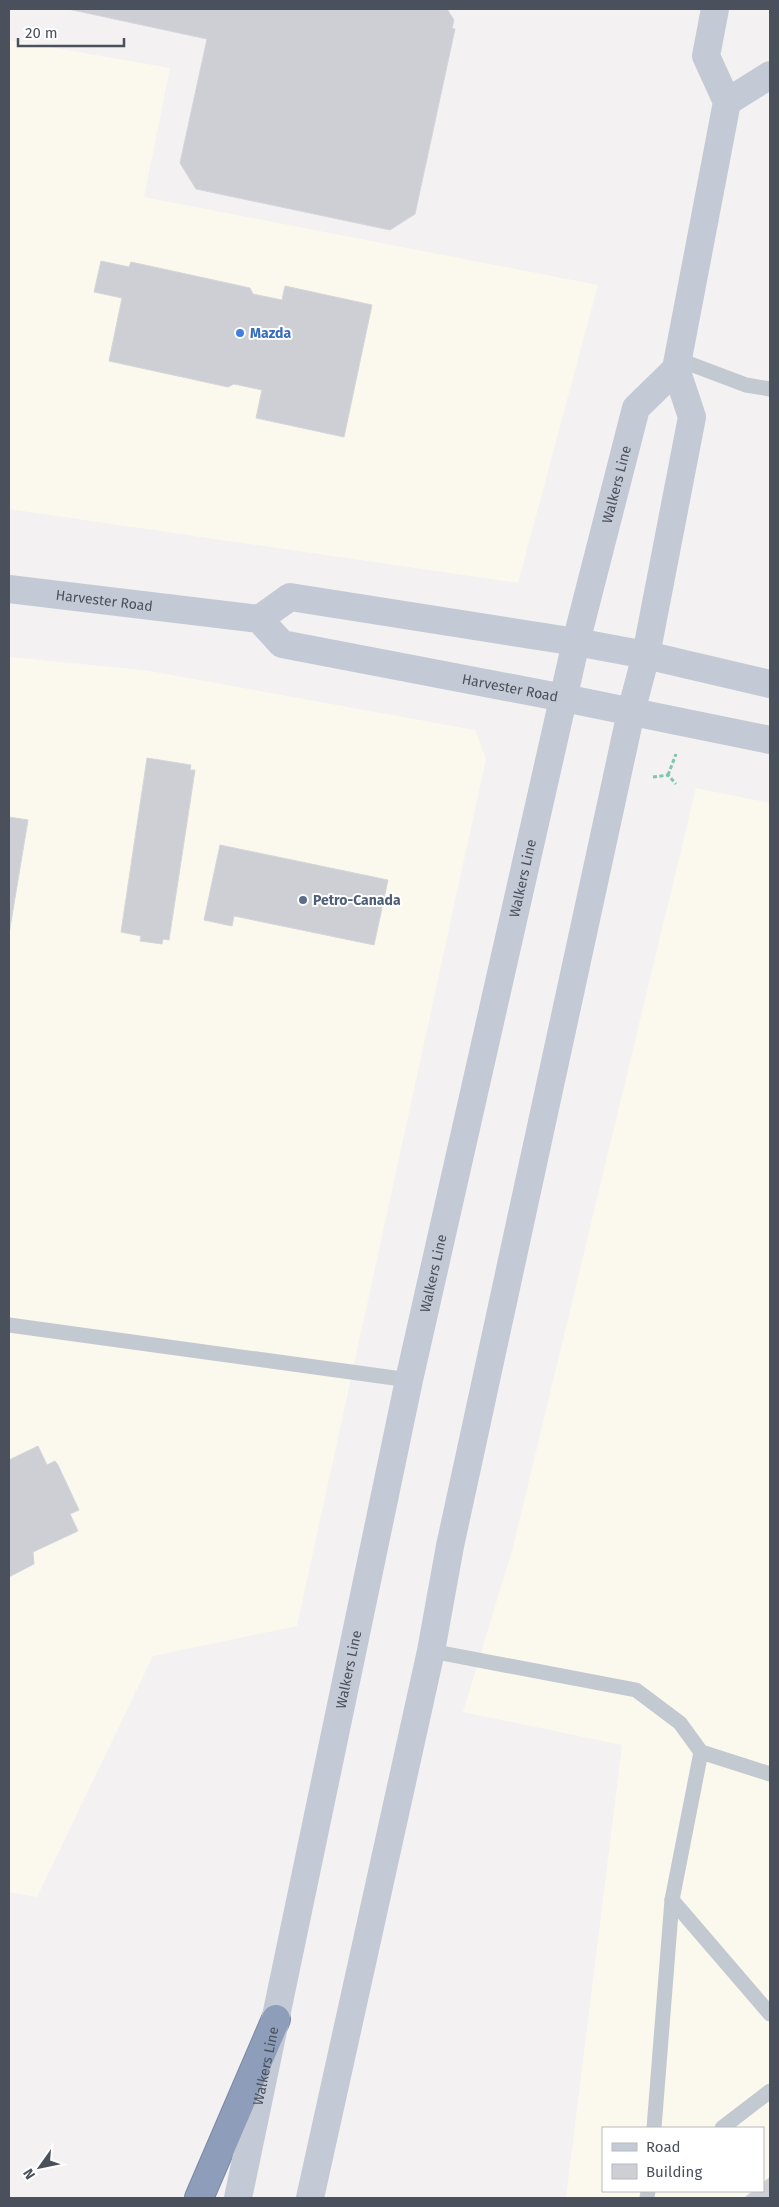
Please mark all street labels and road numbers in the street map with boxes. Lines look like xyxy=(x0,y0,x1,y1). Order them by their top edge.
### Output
street label: Walkers Line xyxy=(598,444,635,525)
street label: Harvester Road xyxy=(55,586,154,615)
street label: Harvester Road xyxy=(461,670,560,705)
street label: Walkers Line xyxy=(505,838,540,919)
street label: Walkers Line xyxy=(416,1233,450,1314)
street label: Walkers Line xyxy=(332,1629,365,1710)
street label: Walkers Line xyxy=(249,2025,282,2107)

